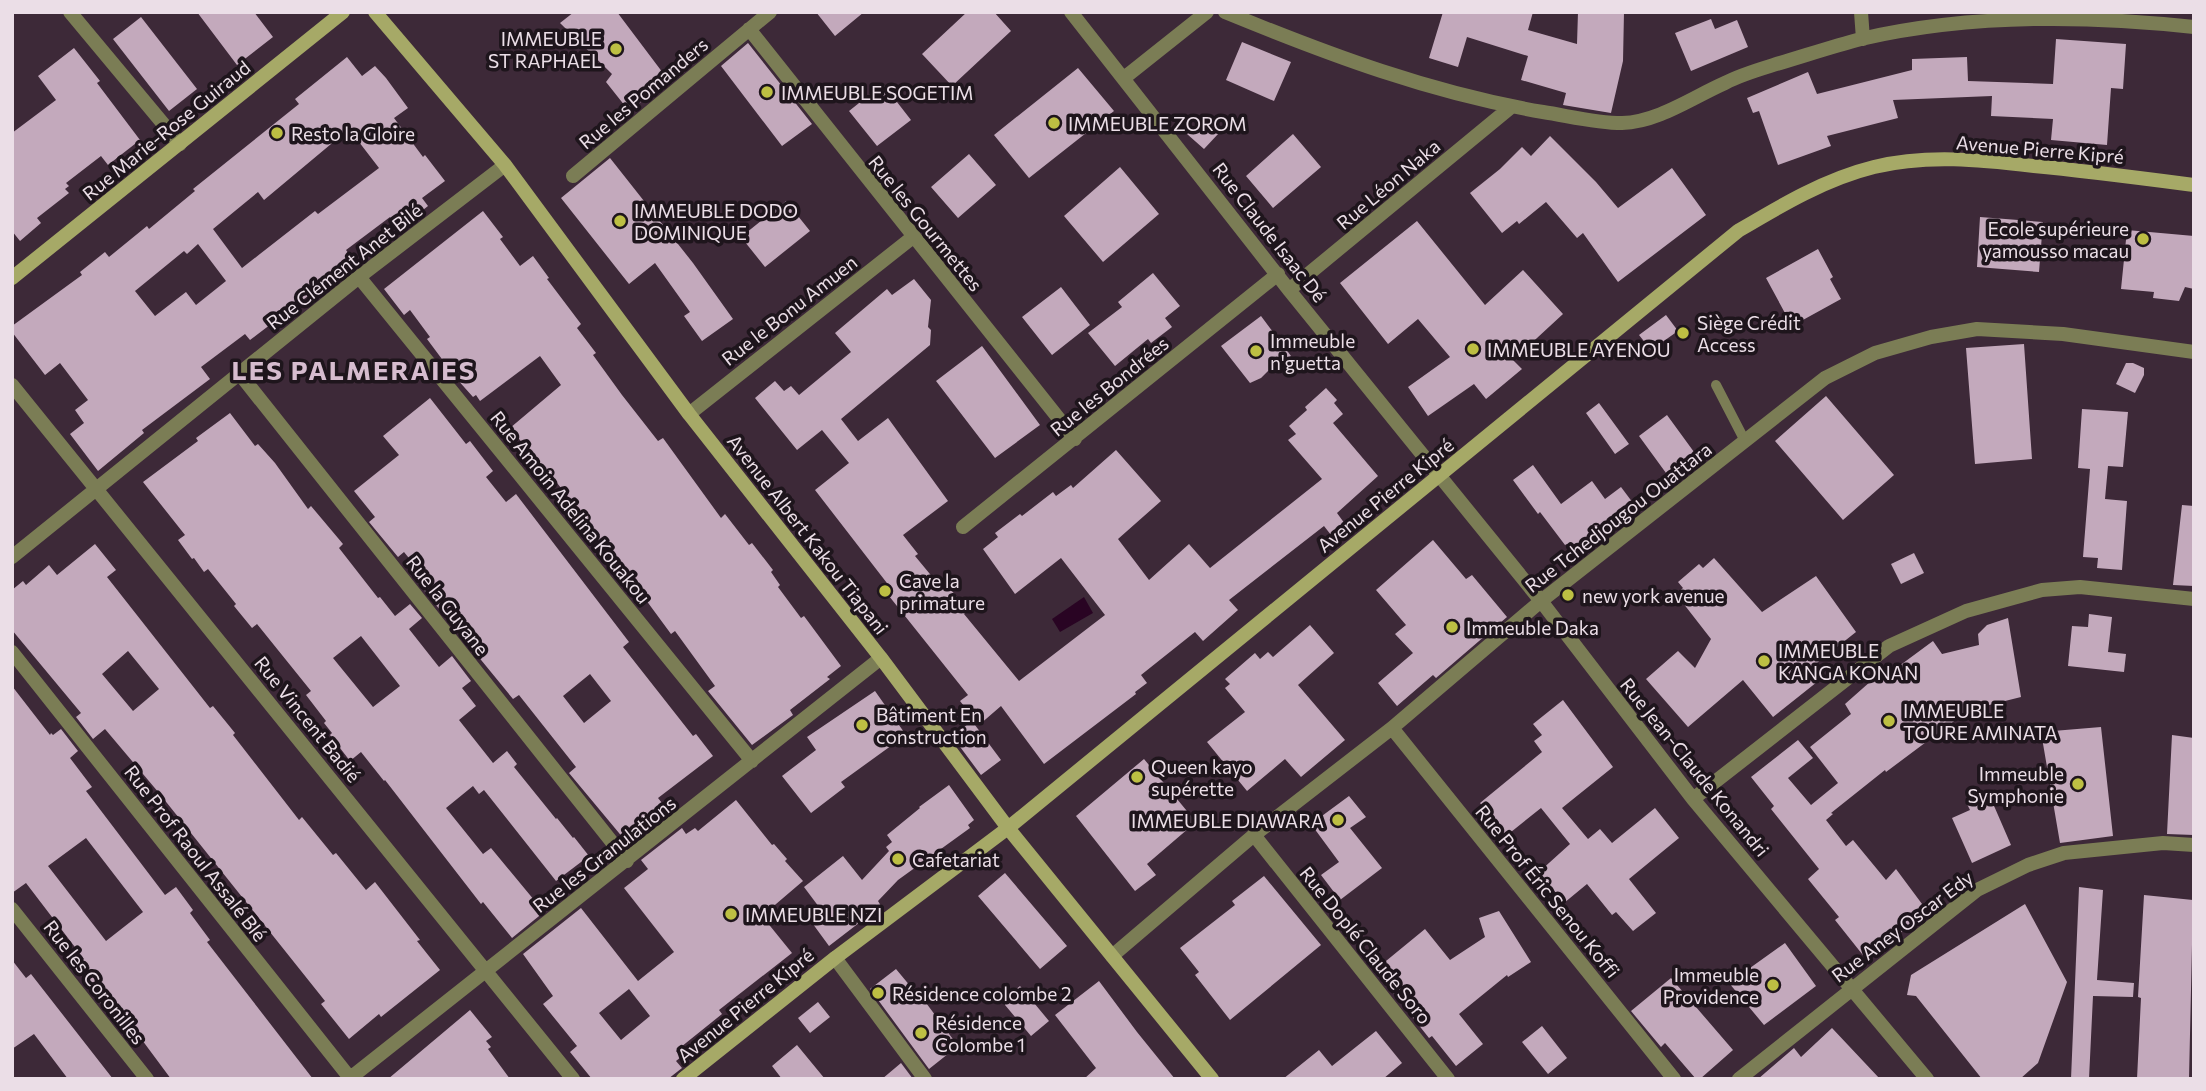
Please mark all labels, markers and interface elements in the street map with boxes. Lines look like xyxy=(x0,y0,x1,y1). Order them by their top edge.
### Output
place label: IMMEUBLE ST RAPHAEL xyxy=(488,27,602,72)
street label: Rue les Pomanders xyxy=(574,32,712,154)
marker: IMMEUBLE ST RAPHAEL xyxy=(608,41,624,57)
street label: Rue Marie-Rose Guiraud xyxy=(77,55,255,205)
place label: IMMEUBLE SOGETIM xyxy=(781,81,973,104)
marker: IMMEUBLE SOGETIM xyxy=(759,84,775,100)
place label: IMMEUBLE ZOROM xyxy=(1068,112,1247,135)
marker: IMMEUBLE ZOROM xyxy=(1046,115,1062,131)
place label: Resto la Gloire xyxy=(291,122,415,145)
marker: Resto la Gloire xyxy=(269,125,285,141)
street label: Avenue Pierre Kipré xyxy=(1955,130,2125,168)
street label: Rue Léon Naka xyxy=(1332,134,1444,234)
street label: Rue les Gourmettes xyxy=(864,150,988,296)
street label: Rue Claude Isaac Dé xyxy=(1208,158,1332,306)
street label: Rue Clément Anet Bilé xyxy=(262,198,426,334)
place label: IMMEUBLE DODO DOMINIQUE xyxy=(634,199,798,244)
marker: IMMEUBLE DODO DOMINIQUE xyxy=(612,213,628,229)
place label: Ecole supérieure yamousso macau xyxy=(1982,217,2129,262)
marker: Ecole supérieure yamousso macau xyxy=(2135,231,2151,247)
street label: Rue le Bonu Amuen xyxy=(717,250,861,370)
place label: Siège Crédit Access xyxy=(1697,311,1801,356)
marker: Siège Crédit Access xyxy=(1675,325,1691,341)
place label: Immeuble n'guetta xyxy=(1270,329,1355,374)
street label: Rue les Bondrées xyxy=(1045,331,1173,441)
place label: IMMEUBLE AYENOU xyxy=(1487,338,1671,361)
marker: IMMEUBLE AYENOU xyxy=(1465,341,1481,357)
marker: Immeuble n'guetta xyxy=(1248,343,1264,359)
district label: LES PALMERAIES xyxy=(232,354,476,385)
street label: Rue Amoin Adelina Kouakou xyxy=(486,406,656,608)
street label: Avenue Albert Kakou Tiapani xyxy=(723,429,893,639)
street label: Avenue Pierre Kipré xyxy=(1312,433,1458,557)
street label: Rue Tchedjougou Ouattara xyxy=(1520,437,1716,597)
street label: Rue la Guyane xyxy=(402,551,494,659)
place label: Cave la primature xyxy=(899,569,985,614)
marker: Cave la primature xyxy=(877,583,893,599)
place label: new york avenue xyxy=(1582,584,1725,607)
marker: new york avenue xyxy=(1560,587,1576,603)
place label: Immeuble Daka xyxy=(1466,616,1599,639)
marker: Immeuble Daka xyxy=(1444,619,1460,635)
place label: IMMEUBLE KANGA KONAN xyxy=(1778,639,1918,684)
street label: Rue Vincent Badié xyxy=(250,651,366,787)
marker: IMMEUBLE KANGA KONAN xyxy=(1756,653,1772,669)
street label: Rue Jean-Claude Konandri xyxy=(1616,673,1774,861)
place label: IMMEUBLE TOURE AMINATA xyxy=(1903,699,2058,744)
place label: Bâtiment En construction xyxy=(876,703,987,748)
marker: IMMEUBLE TOURE AMINATA xyxy=(1881,713,1897,729)
marker: Bâtiment En construction xyxy=(854,717,870,733)
place label: Queen kayo supérette xyxy=(1151,755,1253,800)
street label: Rue Prof Raoul Assalé Blé xyxy=(120,760,272,946)
place label: Immeuble Symphonie xyxy=(1968,762,2064,807)
marker: Queen kayo supérette xyxy=(1129,769,1145,785)
marker: Immeuble Symphonie xyxy=(2070,776,2086,792)
street label: Rue les Granulations xyxy=(528,791,680,917)
street label: Rue Prof Éric Senou Koffi xyxy=(1471,800,1625,982)
place label: IMMEUBLE DIAWARA xyxy=(1131,809,1324,832)
marker: IMMEUBLE DIAWARA xyxy=(1330,812,1346,828)
place label: Cafetariat xyxy=(912,848,1000,871)
marker: Cafetariat xyxy=(890,851,906,867)
street label: Rue Doplé Claude Soro xyxy=(1295,862,1437,1028)
street label: Rue Aney Oscar Edy xyxy=(1827,865,1977,987)
place label: IMMEUBLE NZI xyxy=(745,903,882,926)
marker: IMMEUBLE NZI xyxy=(723,906,739,922)
street label: Rue les Coronilles xyxy=(39,915,151,1049)
street label: Avenue Pierre Kipré xyxy=(672,943,818,1067)
place label: Immeuble Providence xyxy=(1663,963,1759,1008)
marker: Immeuble Providence xyxy=(1765,977,1781,993)
place label: Résidence colombe 2 xyxy=(892,982,1072,1005)
marker: Résidence colombe 2 xyxy=(870,985,886,1001)
place label: Résidence Colombe 1 xyxy=(935,1011,1025,1056)
marker: Résidence Colombe 1 xyxy=(913,1025,929,1041)

